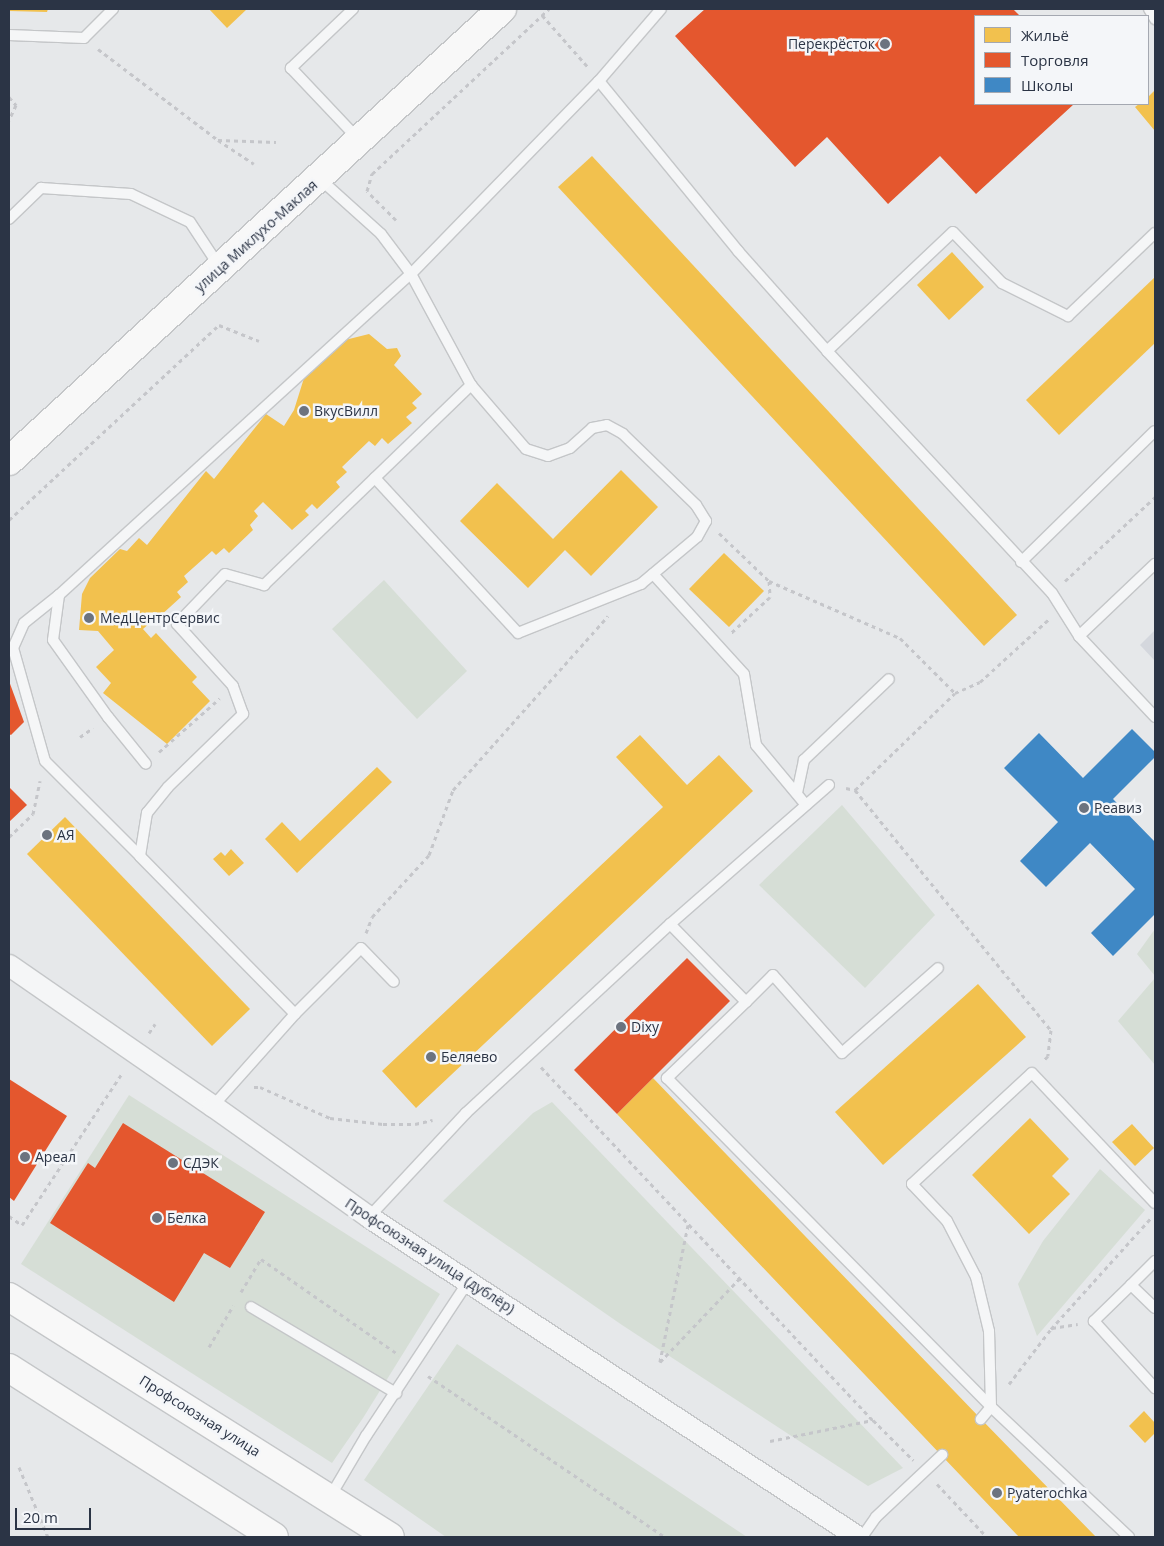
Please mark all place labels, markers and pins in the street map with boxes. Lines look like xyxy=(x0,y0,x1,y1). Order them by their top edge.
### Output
place label: Перекрёсток xyxy=(788,36,875,52)
marker: Перекрёсток xyxy=(879,38,891,50)
place label: ВкусВилл xyxy=(314,403,378,419)
marker: ВкусВилл xyxy=(298,405,310,417)
place label: МедЦентрСервис xyxy=(100,610,220,626)
marker: МедЦентрСервис xyxy=(82,611,96,625)
place label: Реавиз xyxy=(1094,800,1142,816)
marker: Реавиз xyxy=(1078,802,1090,814)
place label: АЯ xyxy=(57,827,75,843)
marker: АЯ xyxy=(41,829,53,841)
place label: Dixy xyxy=(631,1019,659,1035)
marker: Dixy xyxy=(615,1021,627,1033)
place label: Беляево xyxy=(441,1049,498,1065)
marker: Беляево xyxy=(425,1051,437,1063)
place label: Ареал xyxy=(35,1149,76,1165)
marker: Ареал xyxy=(19,1151,31,1163)
place label: СДЭК xyxy=(183,1155,219,1171)
marker: СДЭК xyxy=(167,1157,179,1169)
place label: Белка xyxy=(167,1210,206,1226)
marker: Белка xyxy=(151,1212,163,1224)
place label: Pyaterochka xyxy=(1007,1485,1088,1501)
marker: Pyaterochka xyxy=(991,1487,1003,1499)

